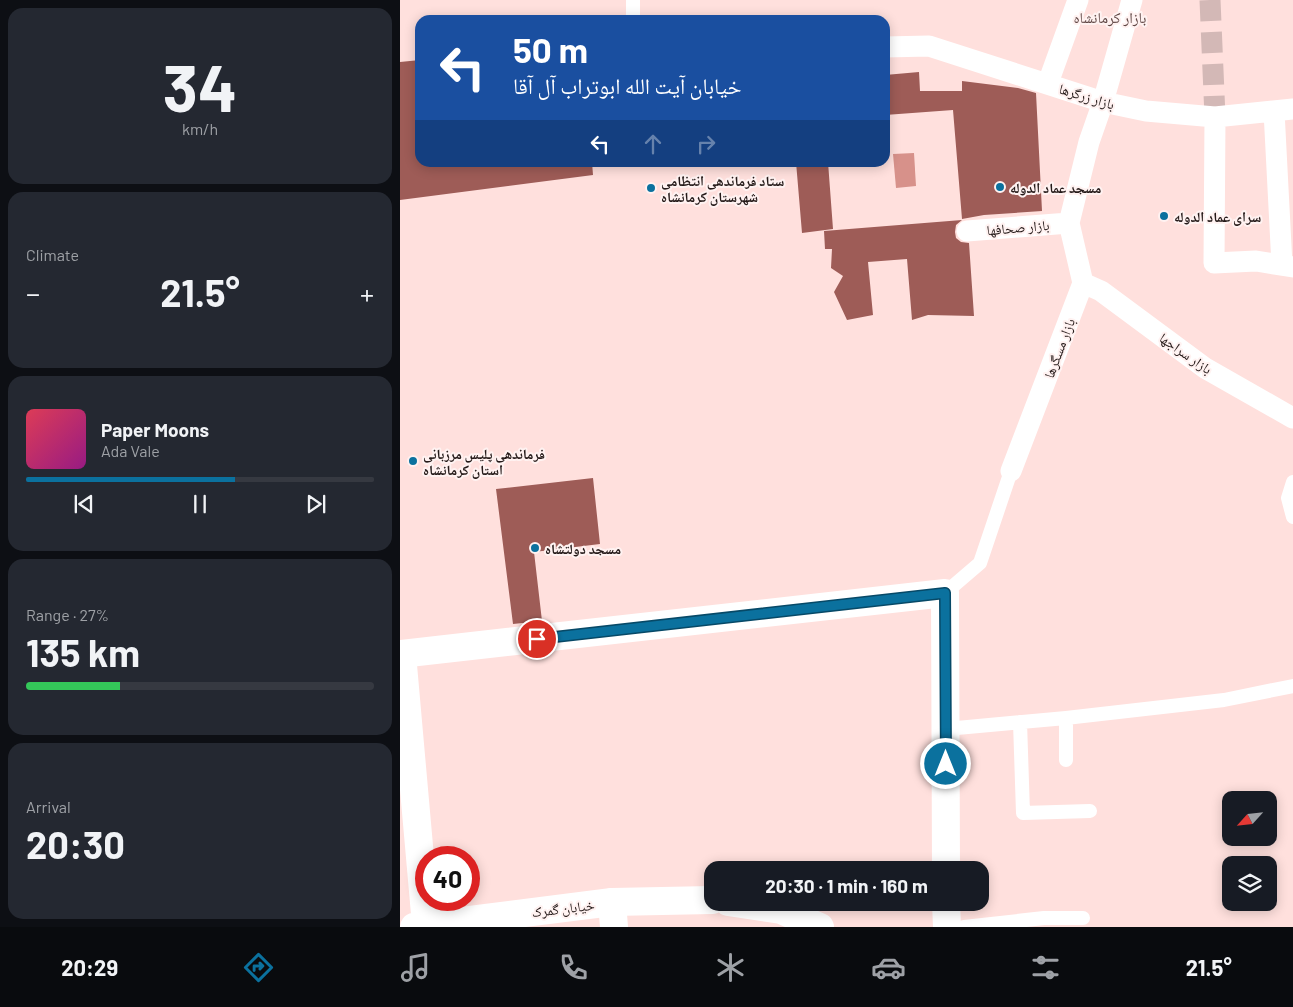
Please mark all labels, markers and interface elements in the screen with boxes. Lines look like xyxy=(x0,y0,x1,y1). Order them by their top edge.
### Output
district label: بازار کرمانشاه xyxy=(1074,8,1146,27)
text: 50 m xyxy=(513,28,588,70)
icon: left xyxy=(430,35,495,100)
text: 34 xyxy=(163,47,237,125)
text: خیابان آیت الله ابوتراب آل آقا xyxy=(513,72,742,98)
street label: بازار زرگرها xyxy=(1057,79,1117,113)
text: km/h xyxy=(182,119,218,138)
icon: left xyxy=(586,130,614,158)
icon: ahead xyxy=(639,130,667,158)
icon: right xyxy=(692,130,720,158)
place label: ستاد فرماندهی انتظامی شهرستان کرمانشاه xyxy=(661,172,785,206)
place label: مسجد عماد الدوله xyxy=(1010,179,1101,196)
marker: مسجد عماد الدوله xyxy=(994,181,1006,193)
marker: ستاد فرماندهی انتظامی شهرستان کرمانشاه xyxy=(645,182,657,194)
place label: سرای عماد الدوله xyxy=(1174,208,1261,226)
marker: سرای عماد الدوله xyxy=(1158,210,1170,222)
street label: بازار صحافها xyxy=(986,216,1050,239)
text: Climate xyxy=(26,245,79,264)
text: 21.5° xyxy=(160,269,240,315)
text: − xyxy=(26,276,40,310)
text: + xyxy=(360,276,374,310)
street label: بازار مسگرها xyxy=(1040,316,1079,381)
street label: بازار سراجها xyxy=(1156,329,1216,378)
text: Paper Moons xyxy=(101,418,209,441)
text: Ada Vale xyxy=(101,441,160,460)
place label: فرماندهی پلیس مرزبانی استان کرمانشاه xyxy=(423,445,545,479)
marker: فرماندهی پلیس مرزبانی استان کرمانشاه xyxy=(407,455,419,467)
icon: previous xyxy=(70,490,98,518)
icon: pause xyxy=(186,490,214,518)
icon: next xyxy=(302,490,330,518)
place label: مسجد دولتشاه xyxy=(545,540,621,557)
marker: مسجد دولتشاه xyxy=(529,542,541,554)
text: Range · 27% xyxy=(26,605,109,624)
pin xyxy=(516,618,558,660)
icon: arrive xyxy=(523,625,551,653)
text: 135 km xyxy=(26,629,140,675)
position arrow xyxy=(919,737,971,789)
north arrow xyxy=(1222,791,1278,846)
map controls xyxy=(1222,791,1277,911)
text: Arrival xyxy=(26,797,71,816)
text: 20:30 xyxy=(26,821,125,867)
speed limit sign: 40 xyxy=(415,846,480,911)
button: layers xyxy=(1222,856,1277,911)
text: 20:30 · 1 min · 160 m xyxy=(765,874,928,897)
street label: خیابان گمرک xyxy=(531,896,596,921)
icon: directions xyxy=(241,950,276,985)
icon: music xyxy=(398,950,433,985)
icon: phone xyxy=(556,950,591,985)
icon: climate xyxy=(713,950,748,985)
icon: car xyxy=(871,950,906,985)
icon: filters xyxy=(1028,950,1063,985)
text: 20:29 xyxy=(61,954,118,980)
text: 21.5° xyxy=(1186,954,1232,980)

